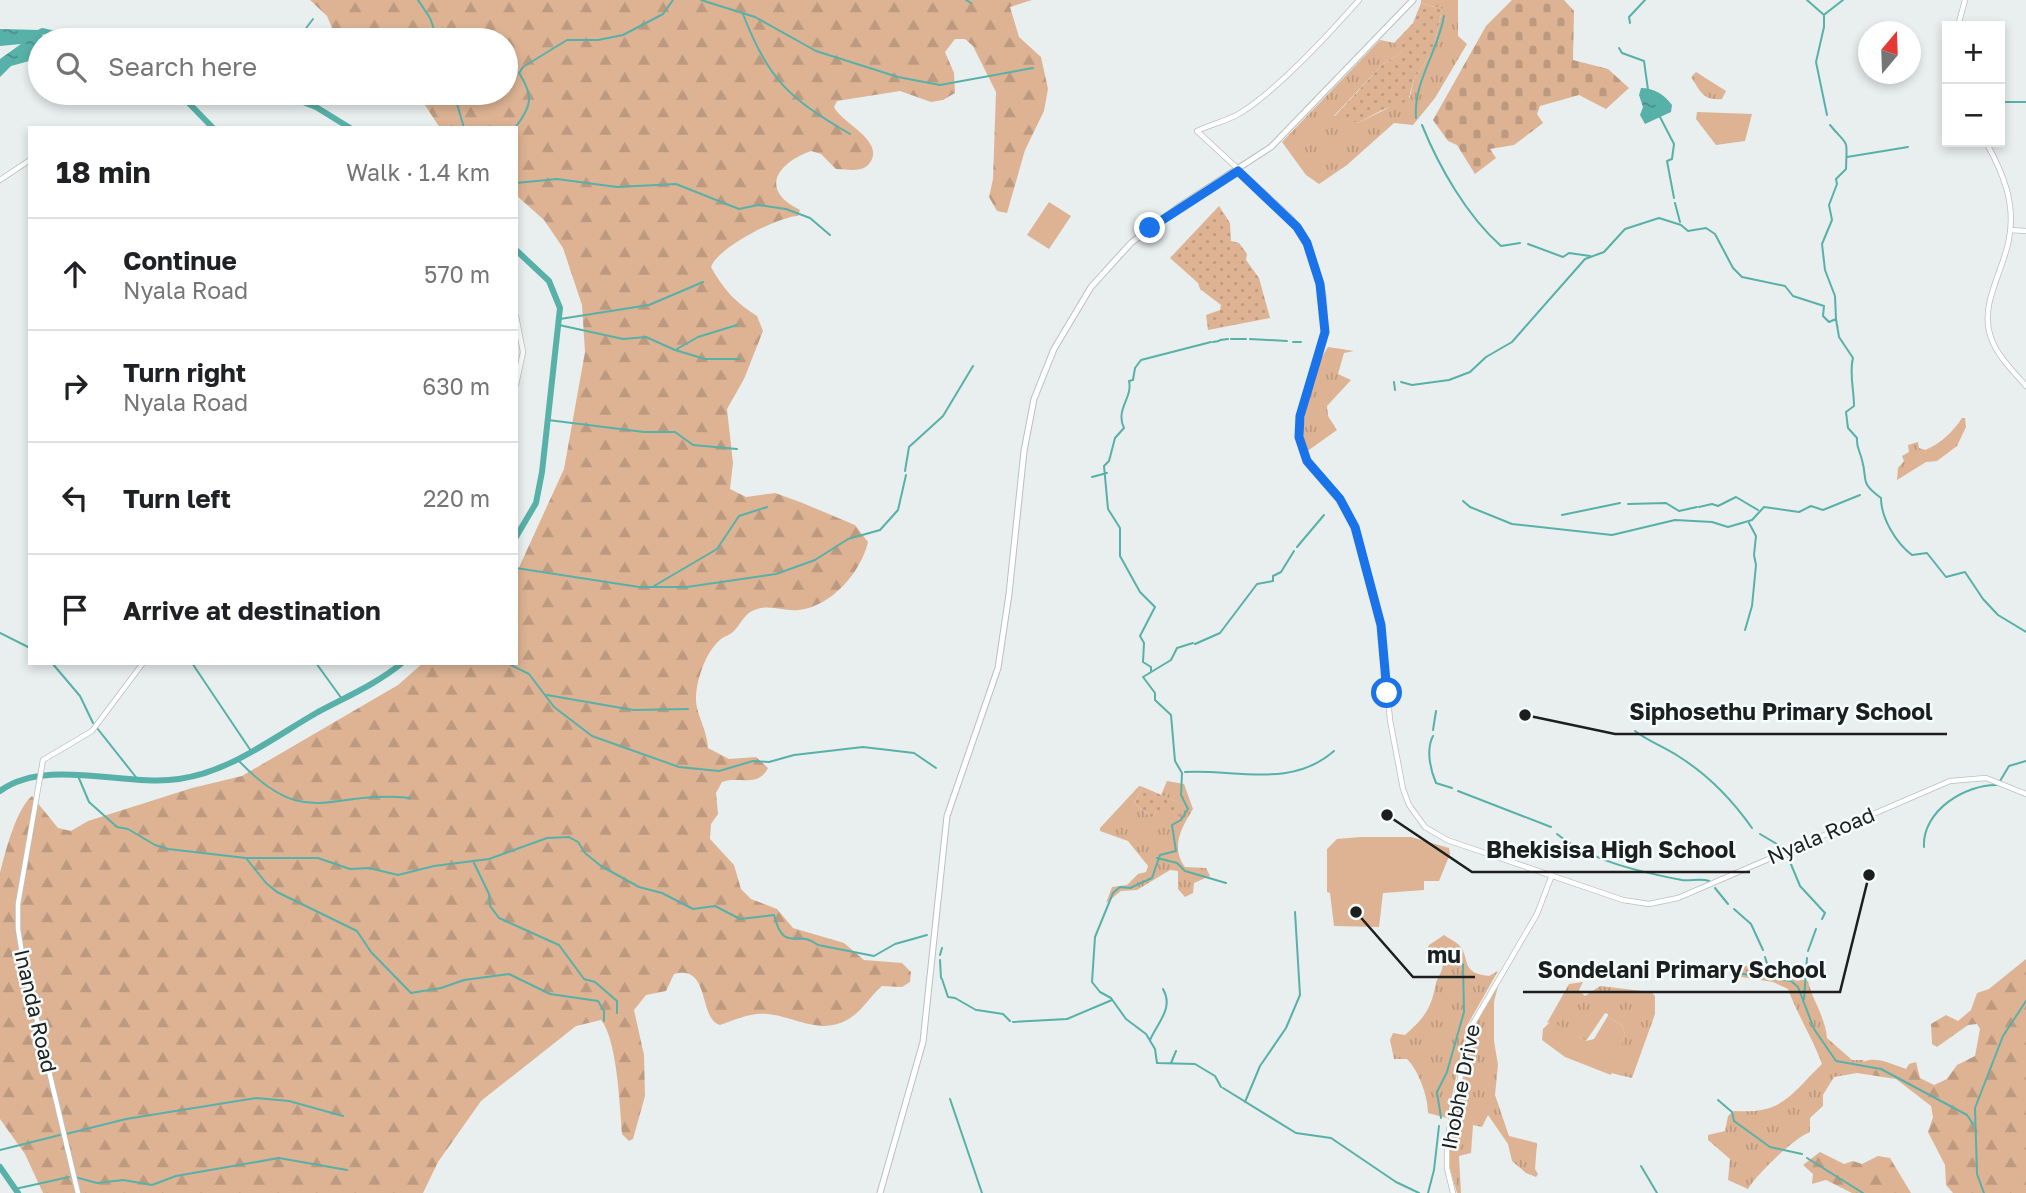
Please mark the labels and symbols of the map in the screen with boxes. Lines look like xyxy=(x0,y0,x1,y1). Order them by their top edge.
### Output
north arrow xyxy=(1858,21,1921,84)
route end xyxy=(1134,212,1165,243)
route start xyxy=(1371,677,1402,708)
callout: Siphosethu Primary School xyxy=(1615,690,1947,734)
text: Siphosethu Primary School xyxy=(1629,697,1933,725)
street label: Nyala Road xyxy=(1763,801,1878,869)
callout: Bhekisisa High School xyxy=(1472,828,1750,872)
text: Bhekisisa High School xyxy=(1486,835,1736,863)
callout: mu xyxy=(1413,933,1475,977)
text: mu xyxy=(1427,940,1461,968)
street label: Inanda Road xyxy=(9,947,63,1075)
callout: Sondelani Primary School xyxy=(1523,948,1840,992)
text: Sondelani Primary School xyxy=(1538,955,1827,983)
street label: Ihobhe Drive xyxy=(1435,1022,1485,1152)

